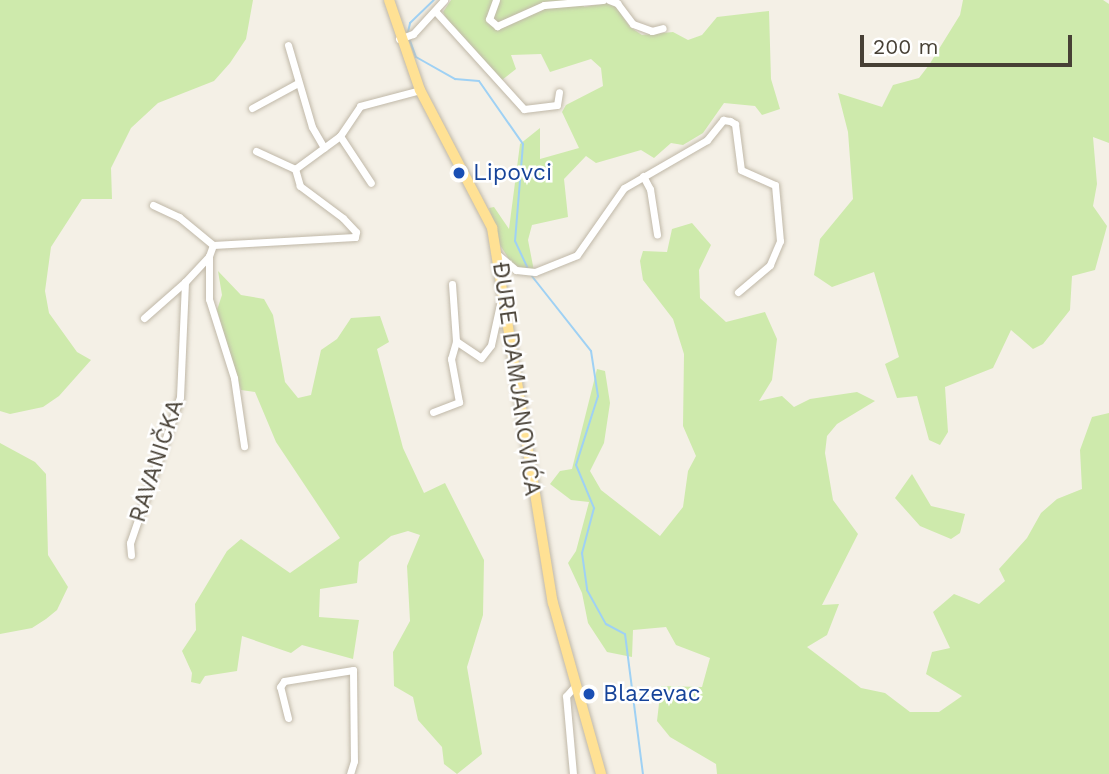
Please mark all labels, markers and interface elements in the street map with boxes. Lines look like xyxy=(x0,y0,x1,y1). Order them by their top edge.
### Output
scale bar xyxy=(864,21,1076,65)
text: 200 m xyxy=(873,34,939,59)
place label: Lipovci xyxy=(473,159,552,187)
marker: Lipovci xyxy=(451,165,467,181)
street label: ĐURE DAMJANOVIĆA xyxy=(486,260,546,498)
street label: RAVANIČKA xyxy=(124,396,190,526)
place label: Blazevac xyxy=(603,680,701,708)
marker: Blazevac xyxy=(581,686,597,702)

